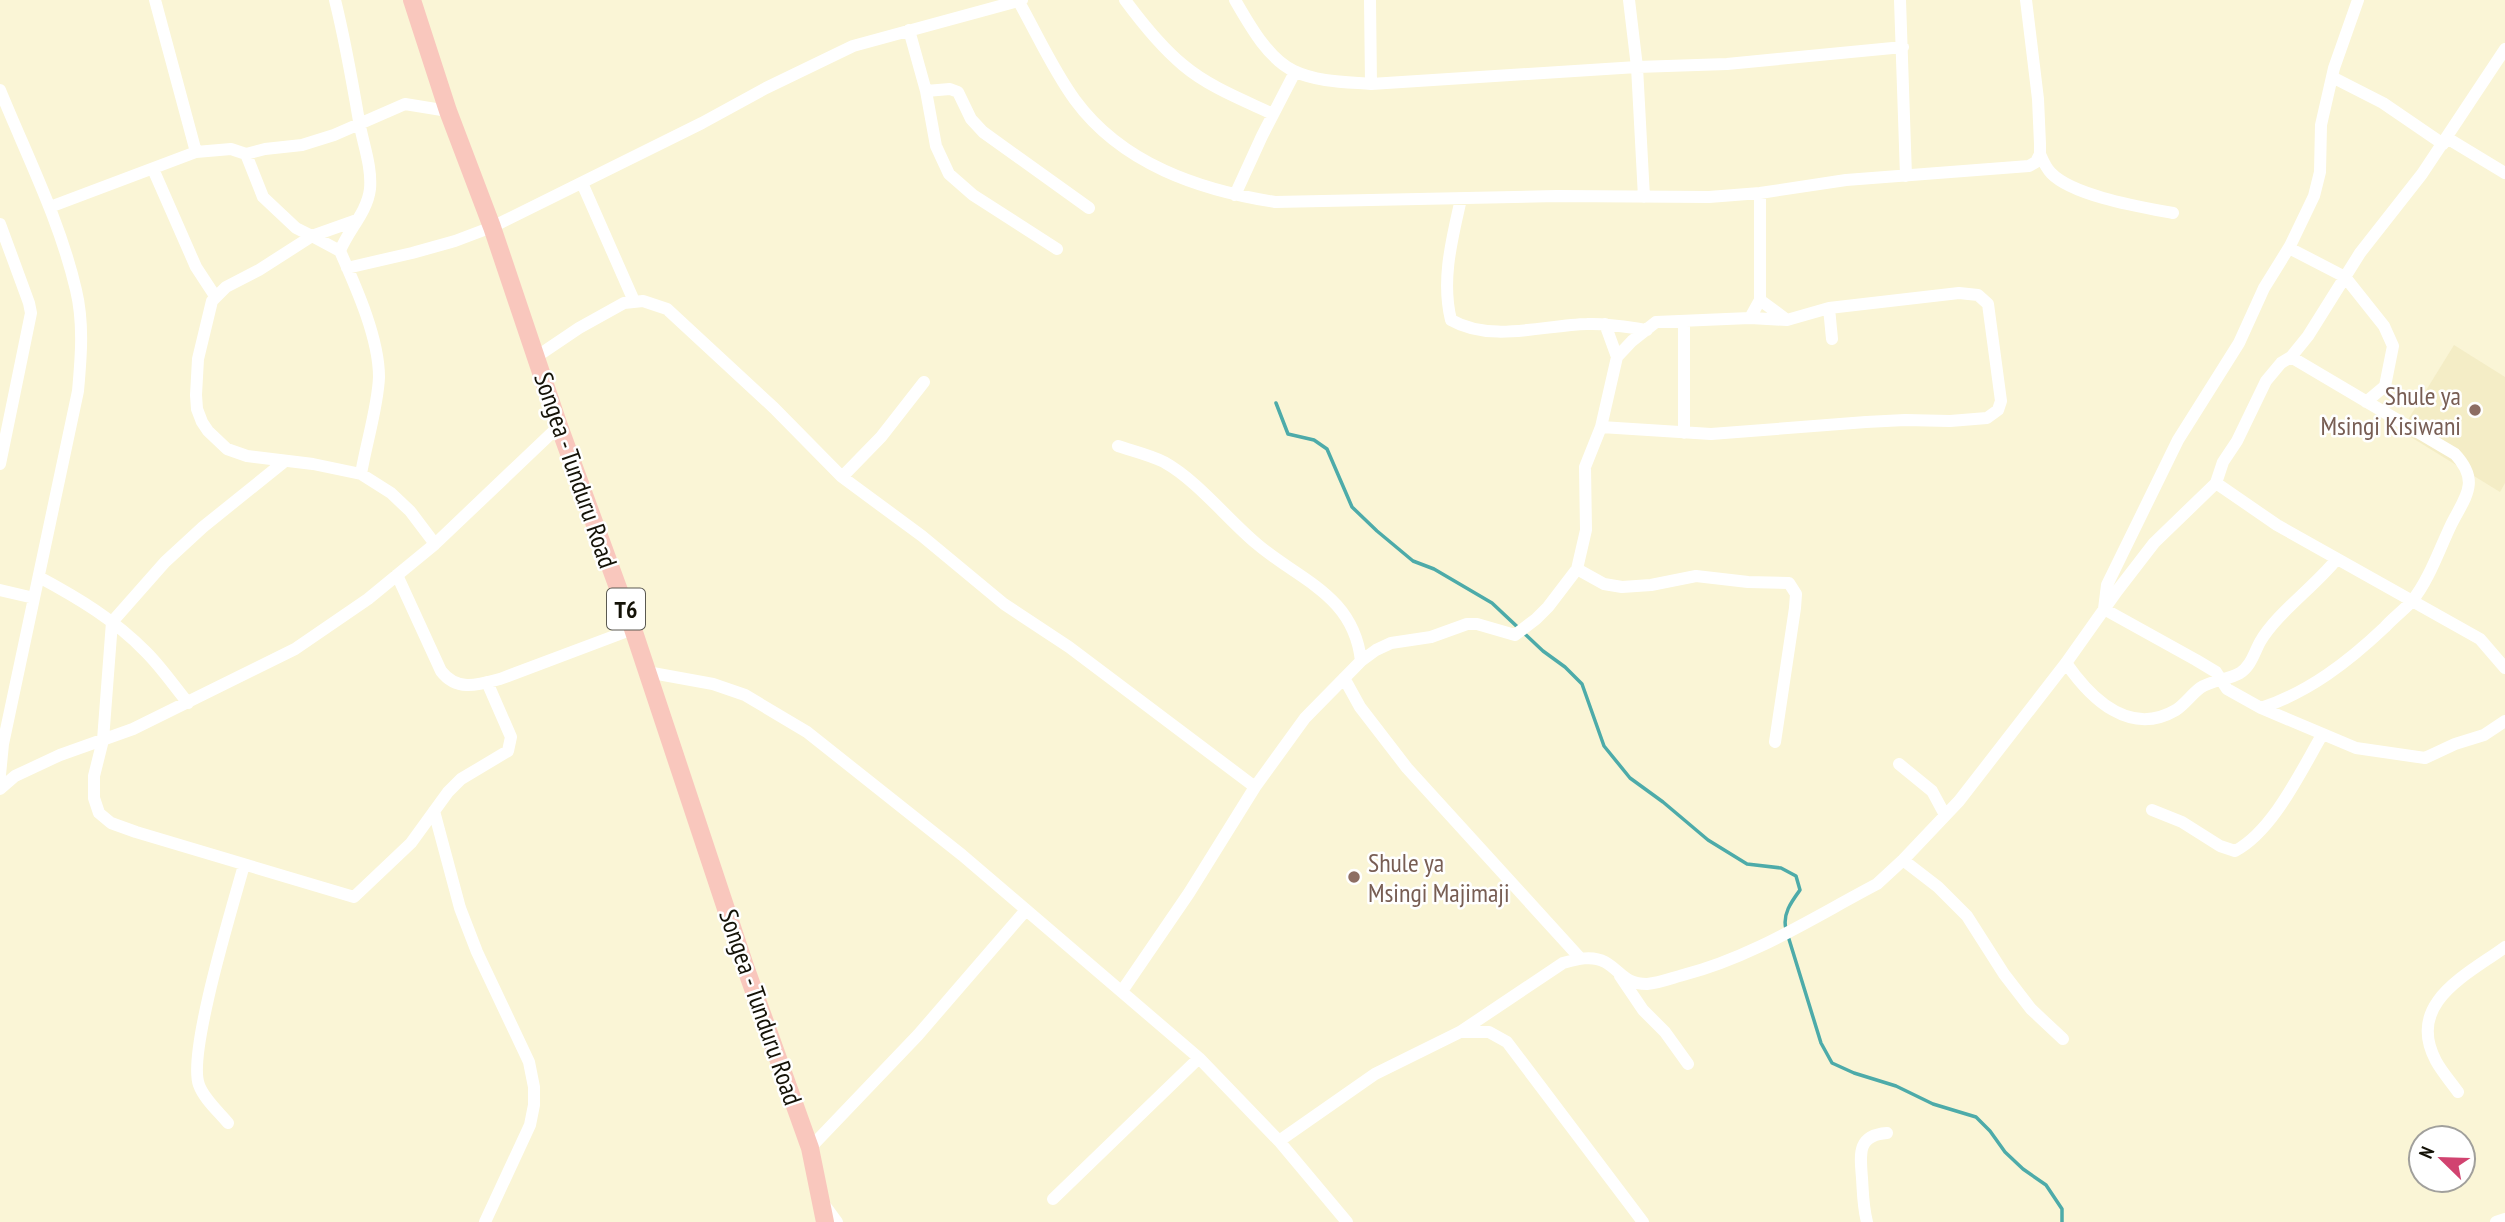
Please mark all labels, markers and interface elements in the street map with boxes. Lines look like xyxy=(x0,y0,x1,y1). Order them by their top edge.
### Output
street label: Songea - Tunduru Road xyxy=(527,368,625,572)
place label: Shule ya Msingi Kisiwani xyxy=(2321,379,2461,442)
marker: Shule ya Msingi Kisiwani xyxy=(2467,402,2483,418)
road number: T6 xyxy=(607,588,645,630)
place label: Shule ya Msingi Majimaji xyxy=(1368,846,1510,909)
marker: Shule ya Msingi Majimaji xyxy=(1346,869,1362,885)
street label: Songea - Tunduru Road xyxy=(712,905,810,1109)
north arrow xyxy=(2407,1124,2477,1194)
text: N xyxy=(2413,1143,2439,1162)

